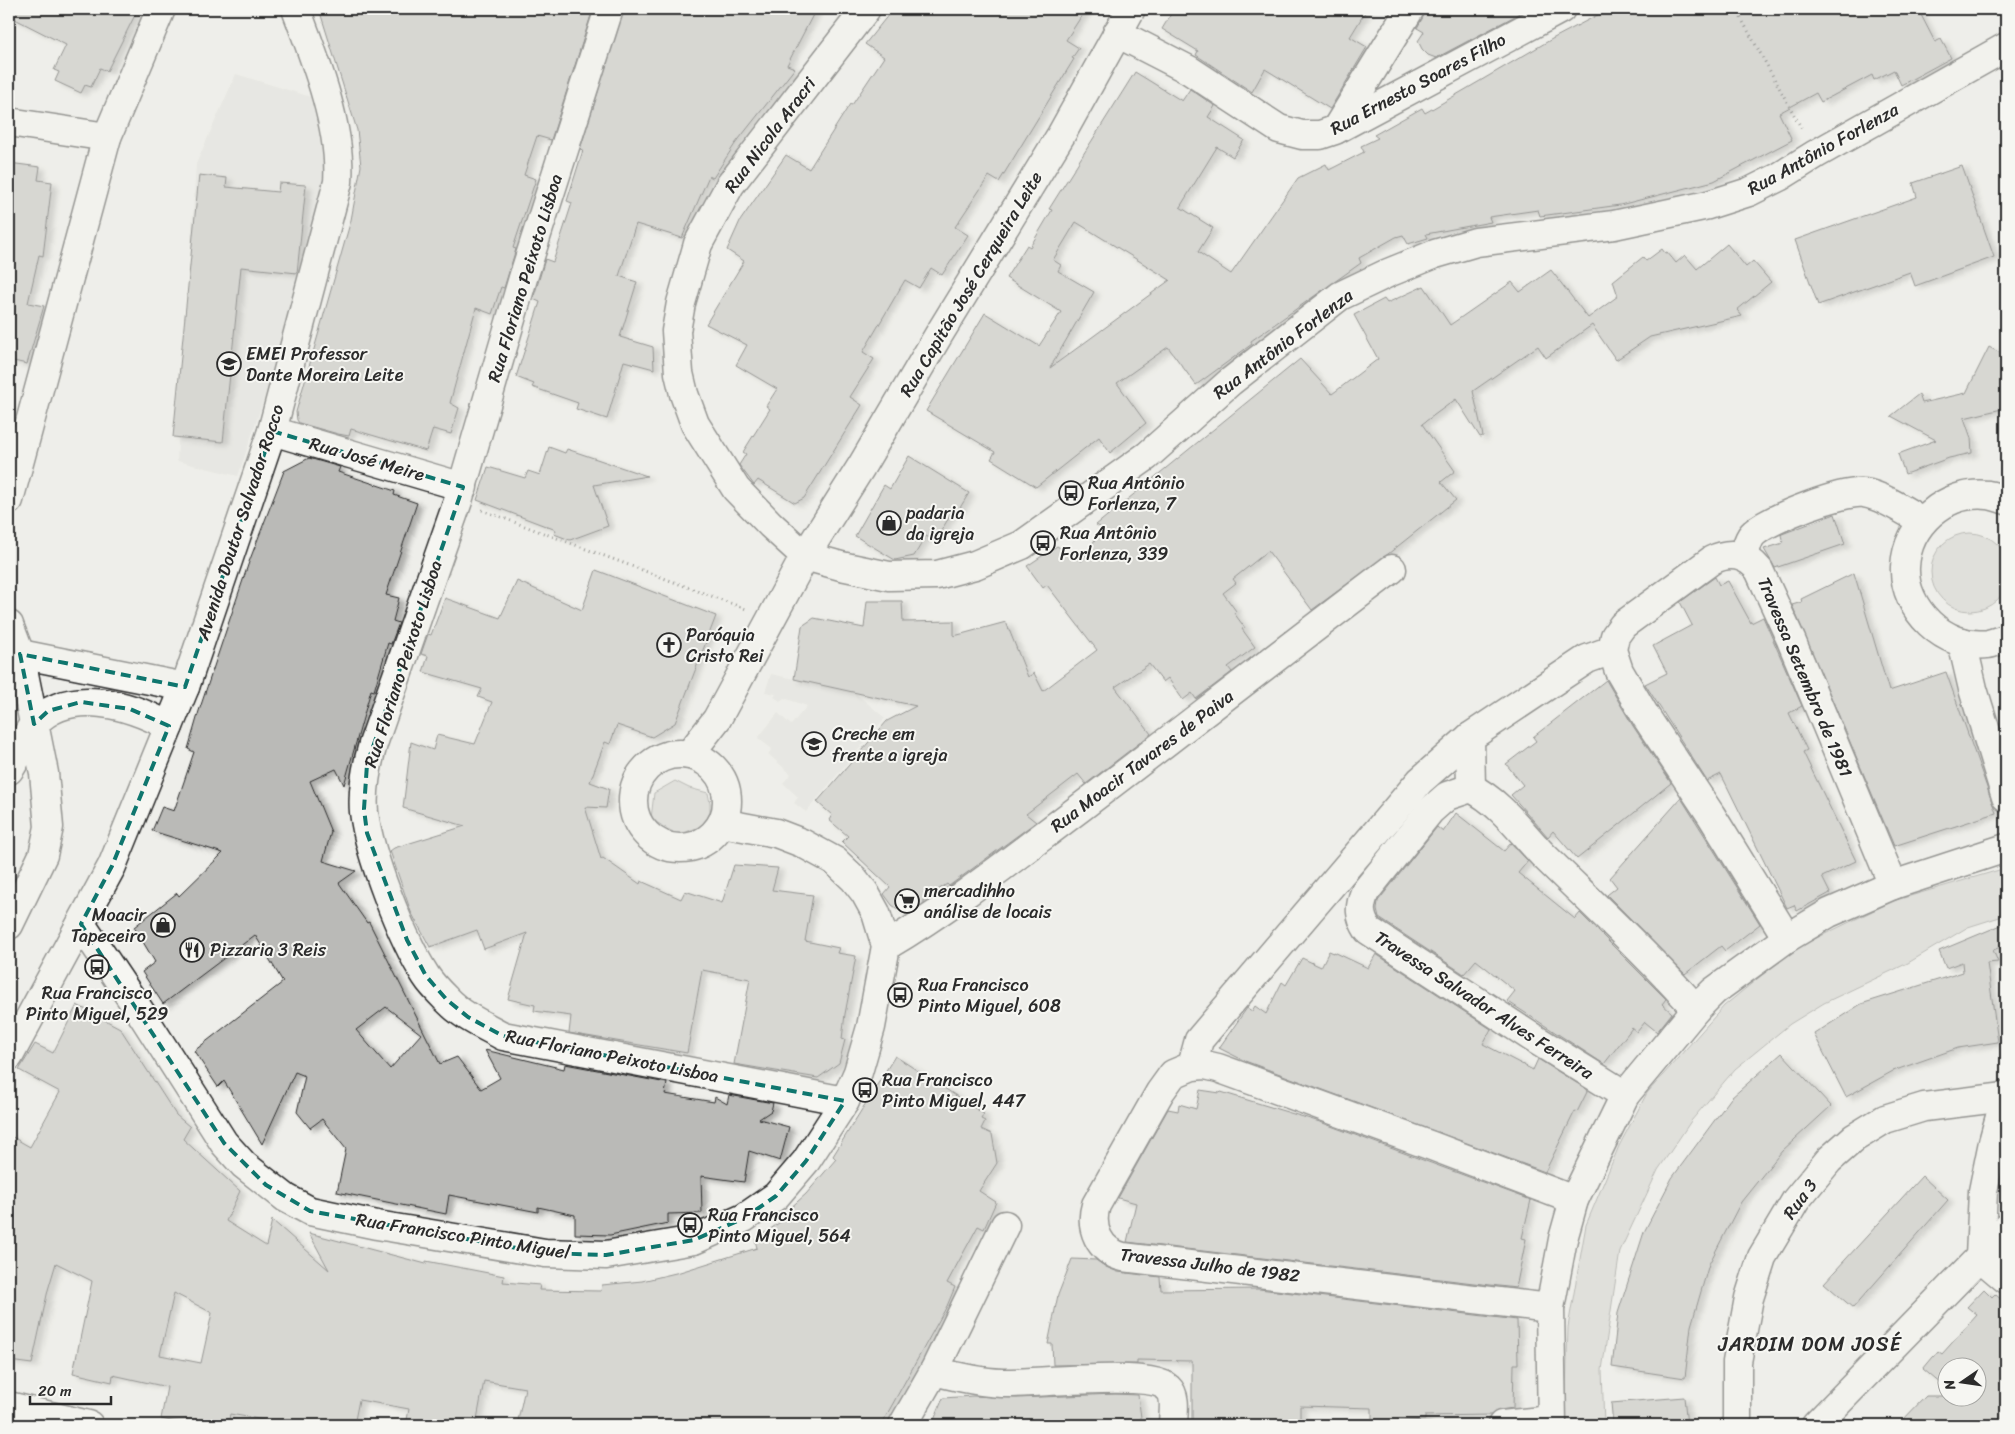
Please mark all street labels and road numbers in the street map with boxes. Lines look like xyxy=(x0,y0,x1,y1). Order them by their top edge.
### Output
street label: Rua Ernesto Soares Filho xyxy=(1324,24,1512,144)
street label: Rua Nicola Aracri xyxy=(716,69,825,200)
street label: Rua Antônio Forlenza xyxy=(1741,94,1906,204)
street label: Rua Capitão José Cerqueira Leite xyxy=(891,165,1051,403)
street label: Rua Floriano Peixoto Lisboa xyxy=(478,170,572,386)
street label: Rua Antônio Forlenza xyxy=(1206,280,1361,408)
street label: Avenida Doutor Salvador Rocco xyxy=(186,400,293,645)
street label: Rua José Meire xyxy=(306,427,429,491)
street label: Rua Floriano Peixoto Lisboa xyxy=(354,556,452,772)
street label: Travessa Setembro de 1981 xyxy=(1748,572,1862,782)
street label: Rua Moacir Tavares de Paiva xyxy=(1043,681,1241,841)
street label: Travessa Salvador Alves Ferreira xyxy=(1368,922,1601,1089)
street label: Rua Floriano Peixoto Lisboa xyxy=(503,1020,721,1092)
street label: Rua 3 xyxy=(1774,1172,1826,1226)
street label: Rua Francisco Pinto Miguel xyxy=(354,1203,573,1269)
street label: Travessa Julho de 1982 xyxy=(1118,1238,1302,1292)

